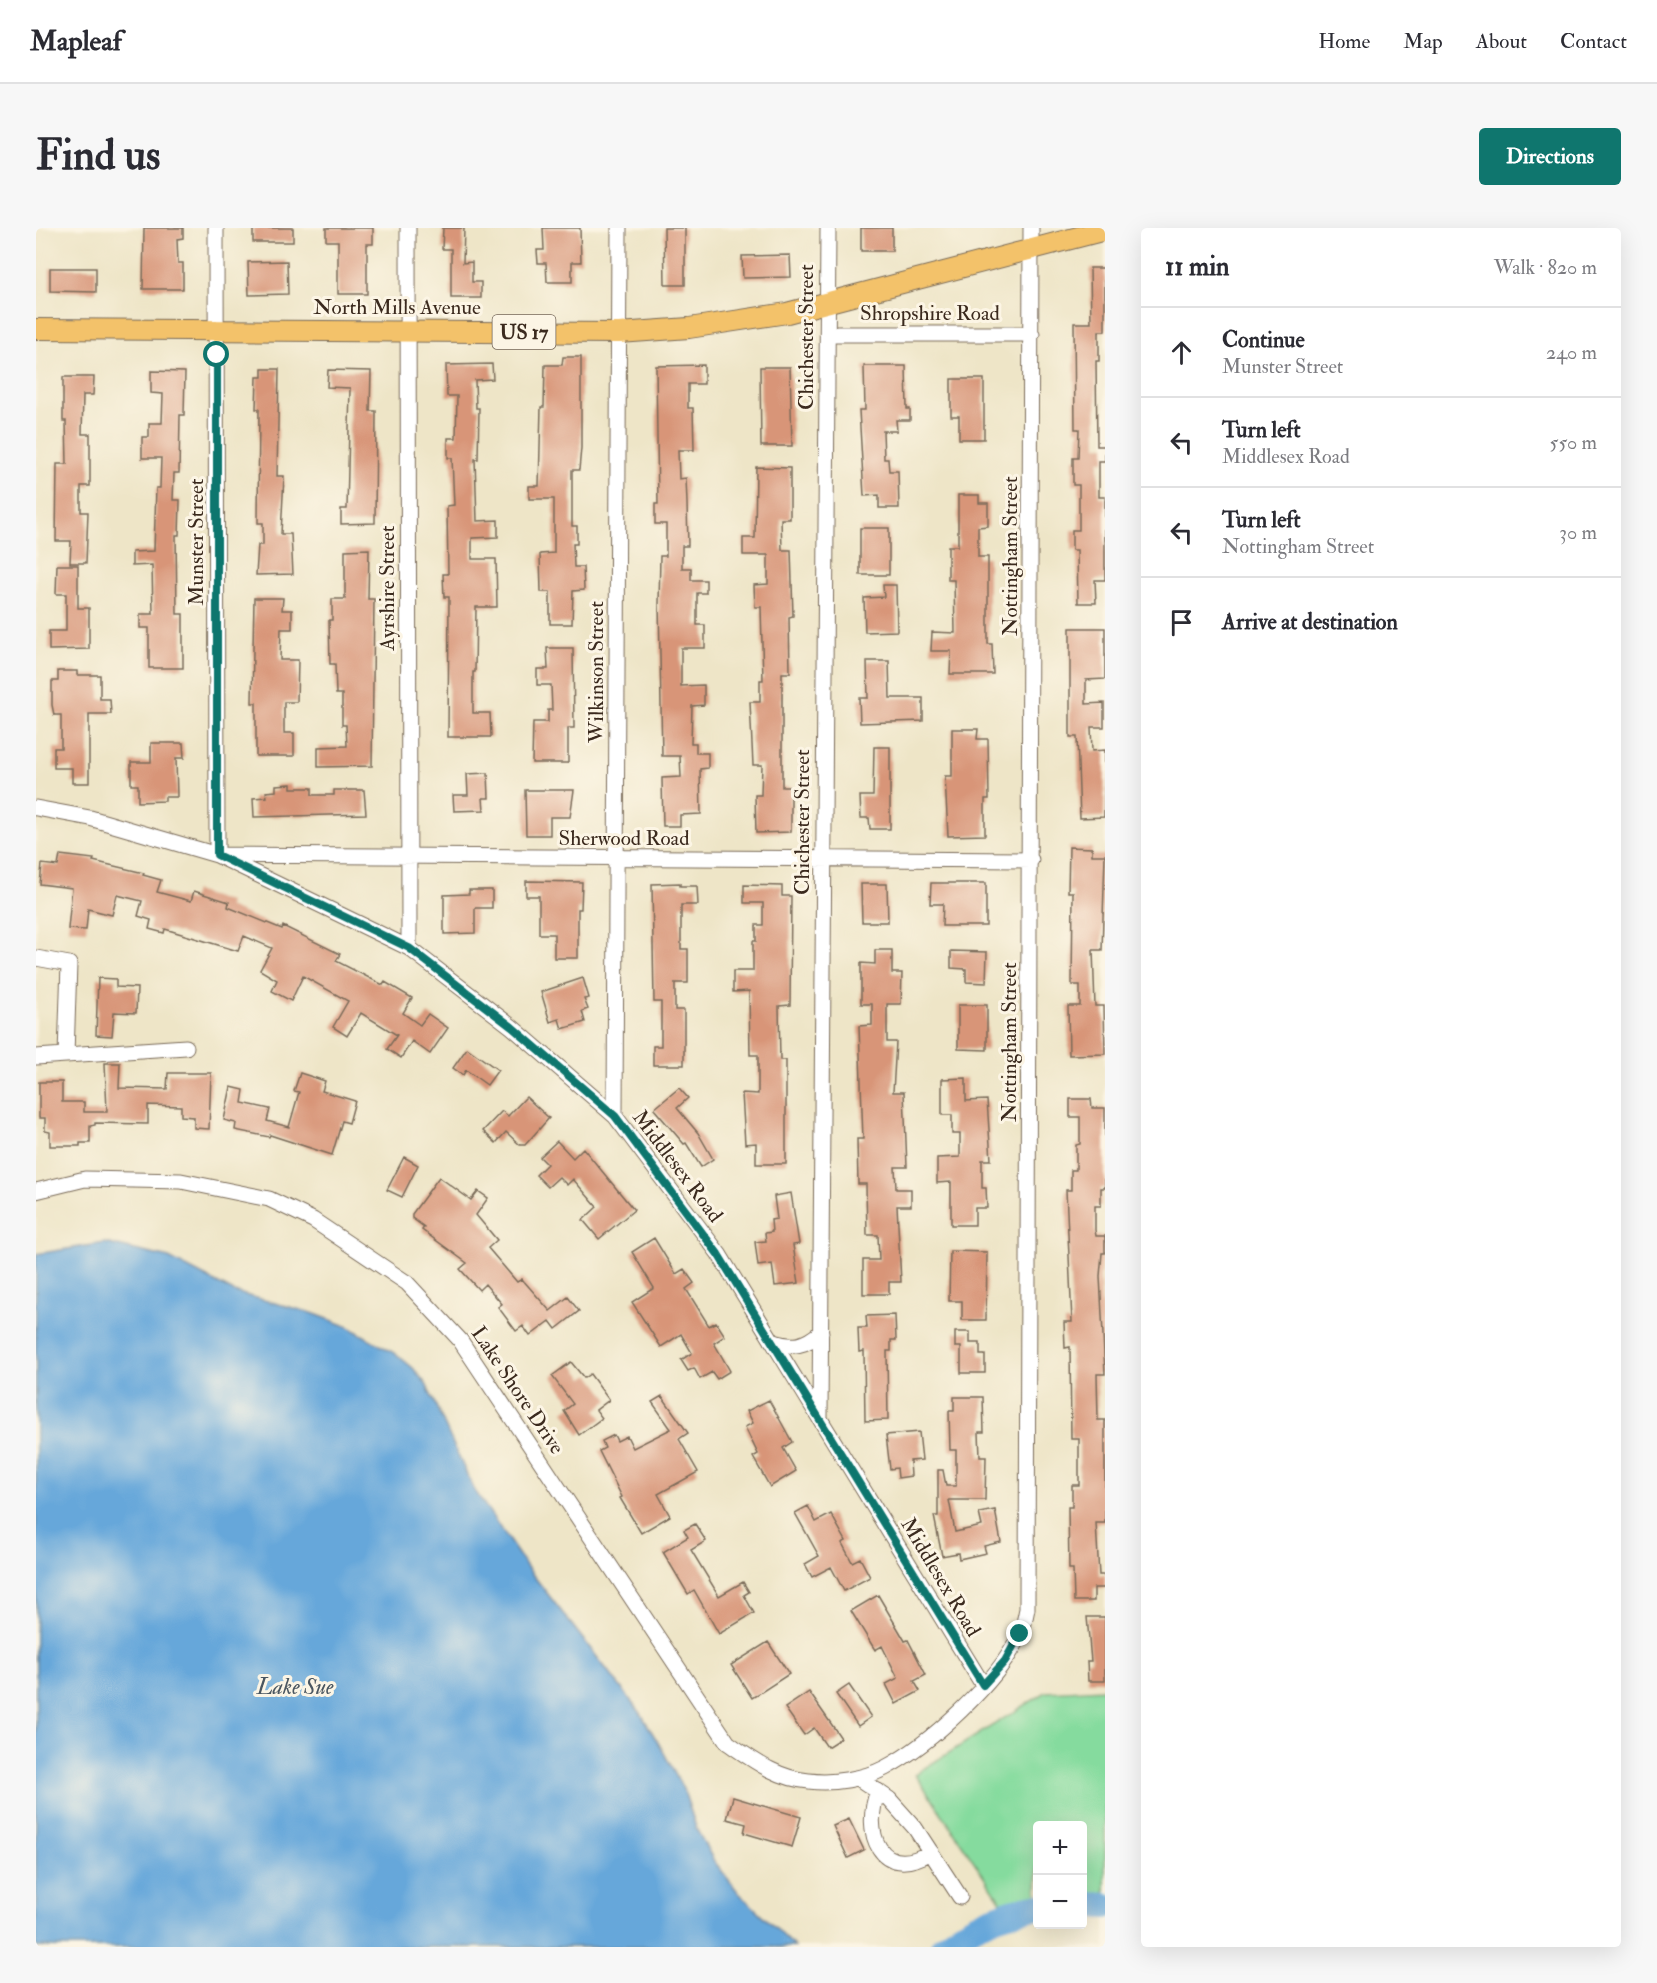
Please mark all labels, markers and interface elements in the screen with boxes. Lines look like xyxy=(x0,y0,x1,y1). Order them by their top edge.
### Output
text: Mapleaf xyxy=(30,24,122,59)
text: Home xyxy=(1318,28,1370,55)
text: Map xyxy=(1403,28,1443,55)
text: About xyxy=(1476,28,1527,55)
text: Contact xyxy=(1560,28,1627,55)
button: Directions xyxy=(1479,128,1621,185)
text: Find us xyxy=(36,130,160,182)
text: 11 min xyxy=(1165,251,1230,283)
text: Walk · 820 m xyxy=(1494,255,1597,280)
street label: Chichester Street xyxy=(793,264,820,410)
street label: North Mills Avenue xyxy=(313,294,481,321)
street label: Shropshire Road xyxy=(860,300,1001,327)
road number: US 17 xyxy=(492,315,556,349)
text: Continue xyxy=(1222,326,1305,354)
icon: ahead xyxy=(1165,336,1198,369)
text: 240 m xyxy=(1546,340,1597,365)
route start xyxy=(203,341,229,367)
text: Munster Street xyxy=(1222,354,1343,379)
text: Turn left xyxy=(1222,416,1301,444)
icon: left xyxy=(1165,426,1198,459)
text: 550 m xyxy=(1550,430,1597,455)
text: Middlesex Road xyxy=(1222,444,1350,469)
street label: Nottingham Street xyxy=(997,476,1024,636)
street label: Munster Street xyxy=(183,478,210,606)
text: Turn left xyxy=(1222,506,1301,534)
icon: left xyxy=(1165,516,1198,549)
text: 30 m xyxy=(1559,520,1597,545)
street label: Ayrshire Street xyxy=(374,525,401,652)
text: Nottingham Street xyxy=(1222,534,1374,559)
street label: Wilkinson Street xyxy=(583,601,610,744)
icon: arrive xyxy=(1165,606,1198,639)
text: Arrive at destination xyxy=(1222,608,1398,636)
street label: Chichester Street xyxy=(789,749,816,895)
street label: Sherwood Road xyxy=(559,825,690,852)
street label: Nottingham Street xyxy=(996,962,1023,1122)
street label: Middlesex Road xyxy=(626,1105,729,1229)
street label: Lake Shore Drive xyxy=(465,1321,570,1460)
street label: Middlesex Road xyxy=(894,1513,987,1642)
route end xyxy=(1006,1620,1032,1646)
water label: Lake Sue xyxy=(256,1673,334,1701)
map controls xyxy=(1033,1821,1087,1929)
button: + xyxy=(1033,1821,1087,1875)
button: − xyxy=(1033,1875,1087,1929)

